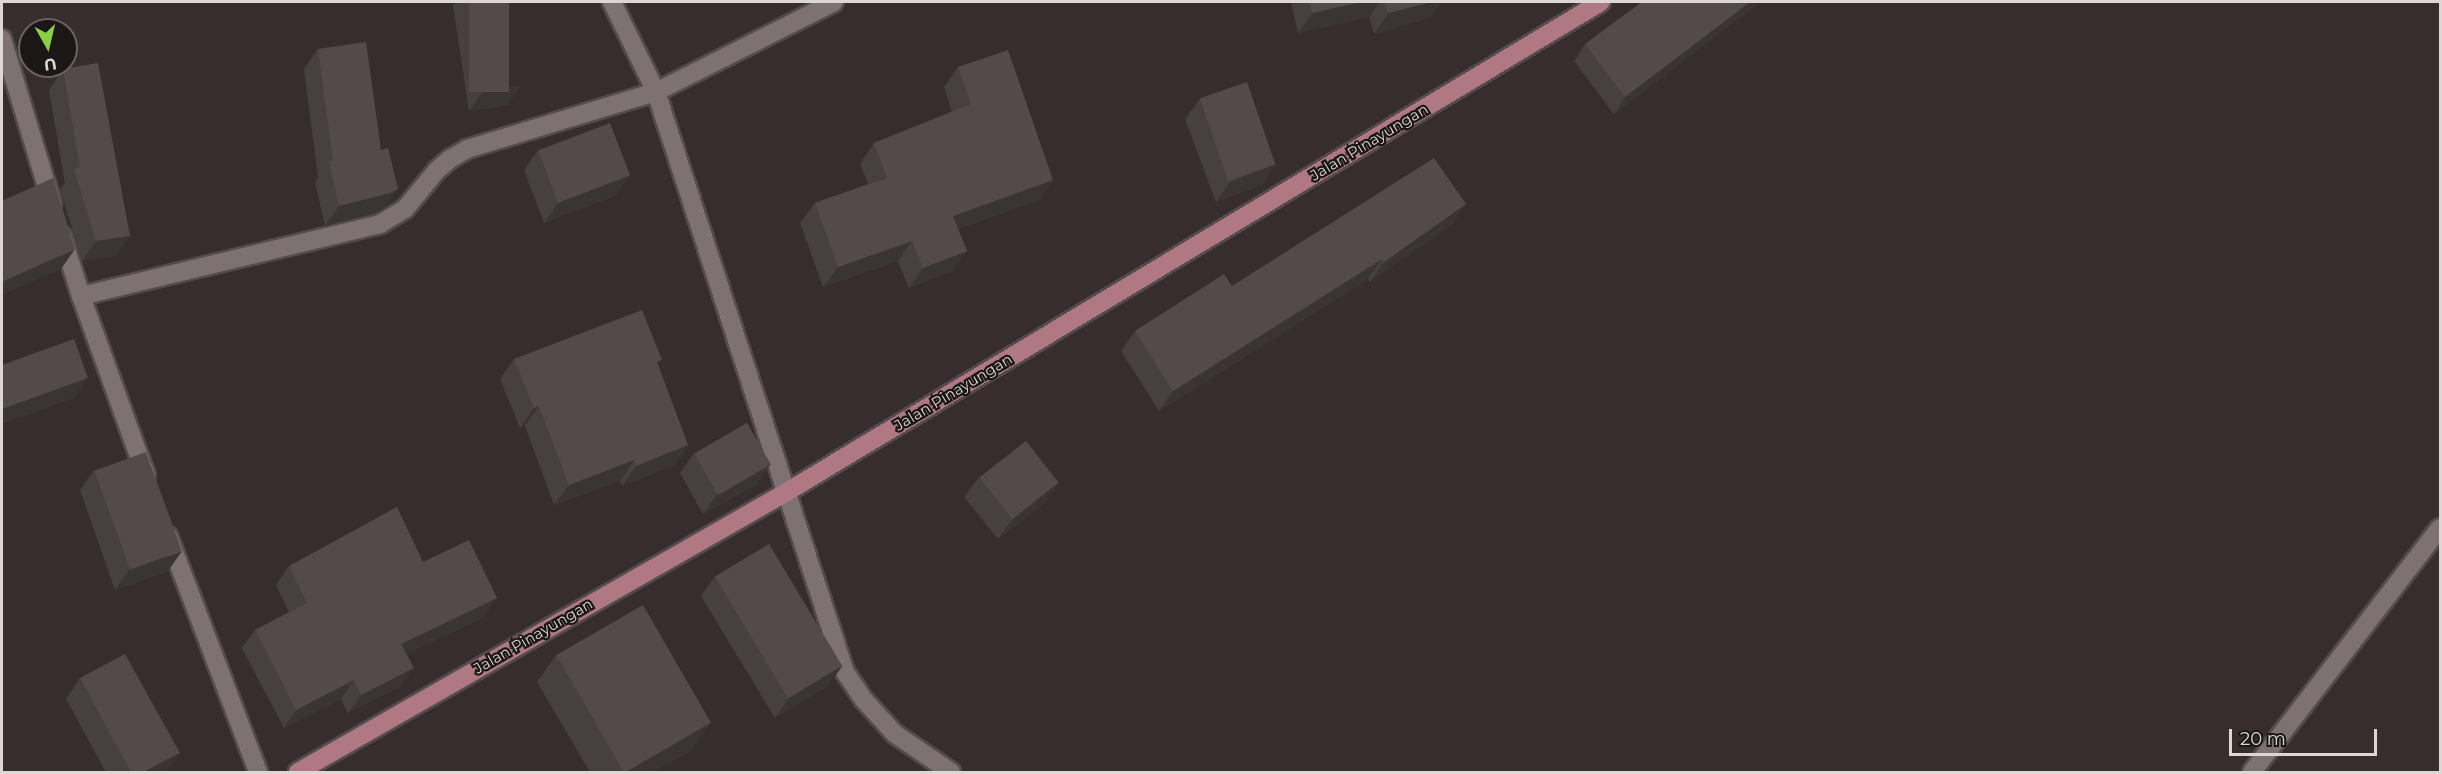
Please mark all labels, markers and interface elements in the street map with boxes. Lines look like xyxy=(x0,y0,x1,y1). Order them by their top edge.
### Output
north arrow xyxy=(18,18,78,78)
text: U xyxy=(43,54,58,75)
street label: Jalan Pinayungan xyxy=(1307,100,1431,184)
street label: Jalan Pinayungan xyxy=(891,350,1015,434)
street label: Jalan Pinayungan xyxy=(470,595,596,677)
scale bar xyxy=(2232,717,2380,755)
text: 20 m xyxy=(2240,728,2286,750)

